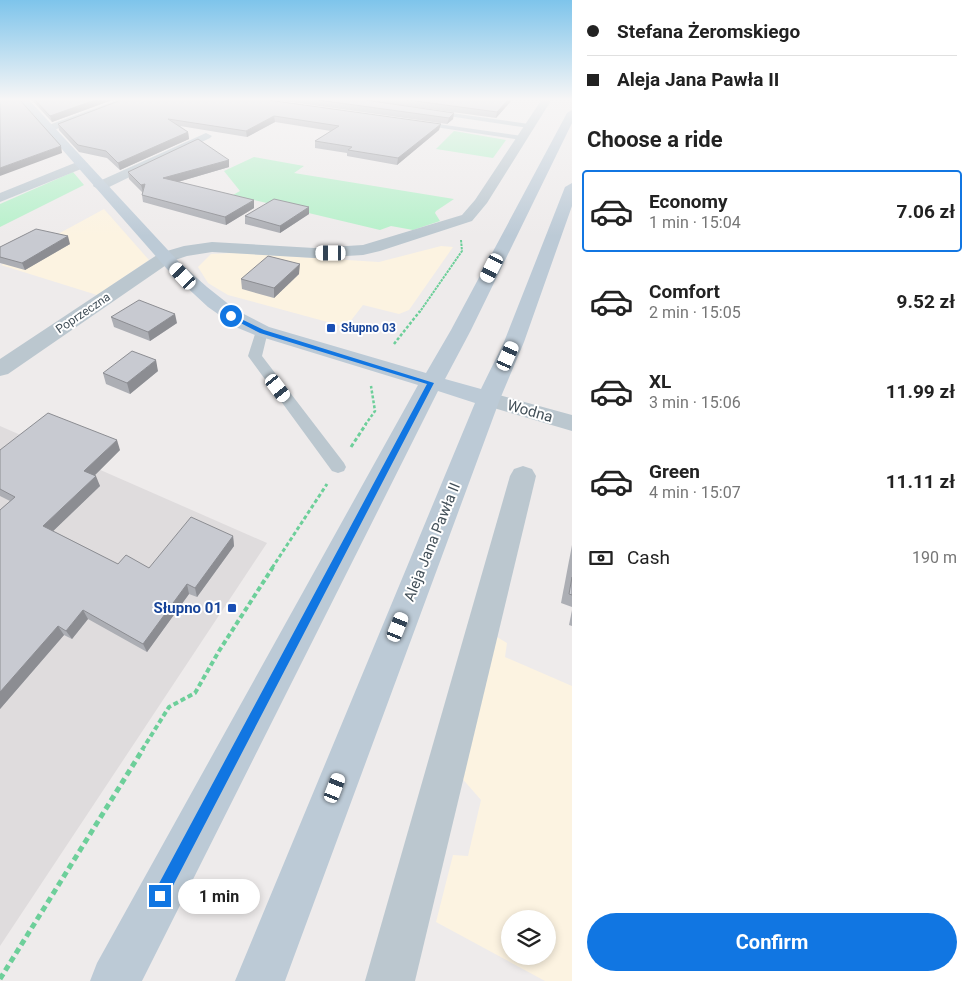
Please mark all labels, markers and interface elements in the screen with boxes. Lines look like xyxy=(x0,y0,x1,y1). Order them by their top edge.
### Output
text: Stefana Żeromskiego xyxy=(617,20,800,43)
text: Aleja Jana Pawła II xyxy=(617,68,779,91)
text: Choose a ride xyxy=(587,127,723,152)
icon: car xyxy=(589,189,634,234)
text: Economy xyxy=(649,190,728,213)
text: 7.06 zł xyxy=(897,200,955,223)
text: 1 min · 15:04 xyxy=(649,213,741,232)
car xyxy=(316,246,346,261)
car xyxy=(478,251,505,285)
car xyxy=(167,260,198,292)
icon: car xyxy=(589,279,634,324)
text: Comfort xyxy=(649,280,720,303)
street label: Poprzeczna xyxy=(53,290,113,336)
text: 9.52 zł xyxy=(897,290,955,313)
text: 2 min · 15:05 xyxy=(649,303,741,322)
route start xyxy=(220,305,242,327)
place label: Słupno 03 xyxy=(341,321,396,335)
marker: Słupno 03 xyxy=(325,322,337,334)
car xyxy=(495,339,520,373)
icon: car xyxy=(589,369,634,414)
text: XL xyxy=(649,370,671,393)
car xyxy=(262,372,293,404)
text: 11.99 zł xyxy=(886,380,955,403)
text: 3 min · 15:06 xyxy=(649,393,741,412)
street label: Wodna xyxy=(505,396,555,426)
icon: car xyxy=(589,459,634,504)
text: Green xyxy=(649,460,700,483)
text: 11.11 zł xyxy=(886,470,955,493)
street label: Aleja Jana Pawła II xyxy=(400,480,464,604)
text: 4 min · 15:07 xyxy=(649,483,741,502)
icon: cash xyxy=(587,544,615,572)
text: Cash xyxy=(627,546,670,569)
text: 190 m xyxy=(912,548,957,567)
place label: Słupno 01 xyxy=(154,599,222,617)
marker: Słupno 01 xyxy=(226,602,238,614)
car xyxy=(385,610,410,644)
car xyxy=(322,771,347,805)
callout: 1 min xyxy=(178,878,260,914)
route end xyxy=(149,885,171,907)
text: 1 min xyxy=(199,887,239,906)
map controls xyxy=(501,910,556,965)
button: layers xyxy=(501,910,556,965)
button: Confirm xyxy=(587,913,957,971)

